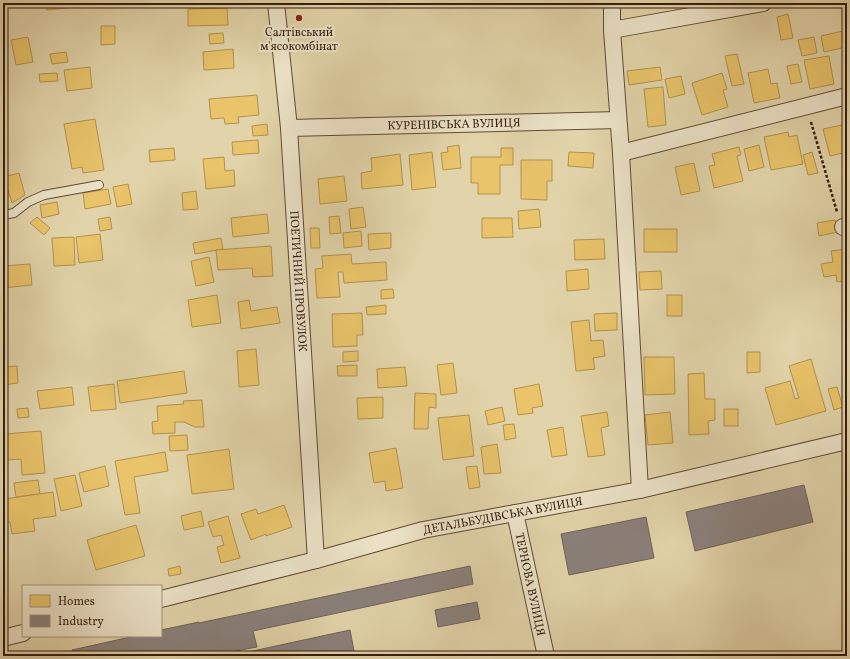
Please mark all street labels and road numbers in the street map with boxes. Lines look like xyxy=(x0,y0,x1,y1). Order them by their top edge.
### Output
street label: КУРЕНІВСЬКА ВУЛИЦЯ xyxy=(387,115,521,135)
street label: ПОЕТИЧНИЙ ПРОВУЛОК xyxy=(285,210,310,352)
street label: ДЕТАЛЬБУДІВСЬКА ВУЛИЦЯ xyxy=(422,494,584,539)
street label: ТЕРНОВА ВУЛИЦЯ xyxy=(511,532,548,638)

